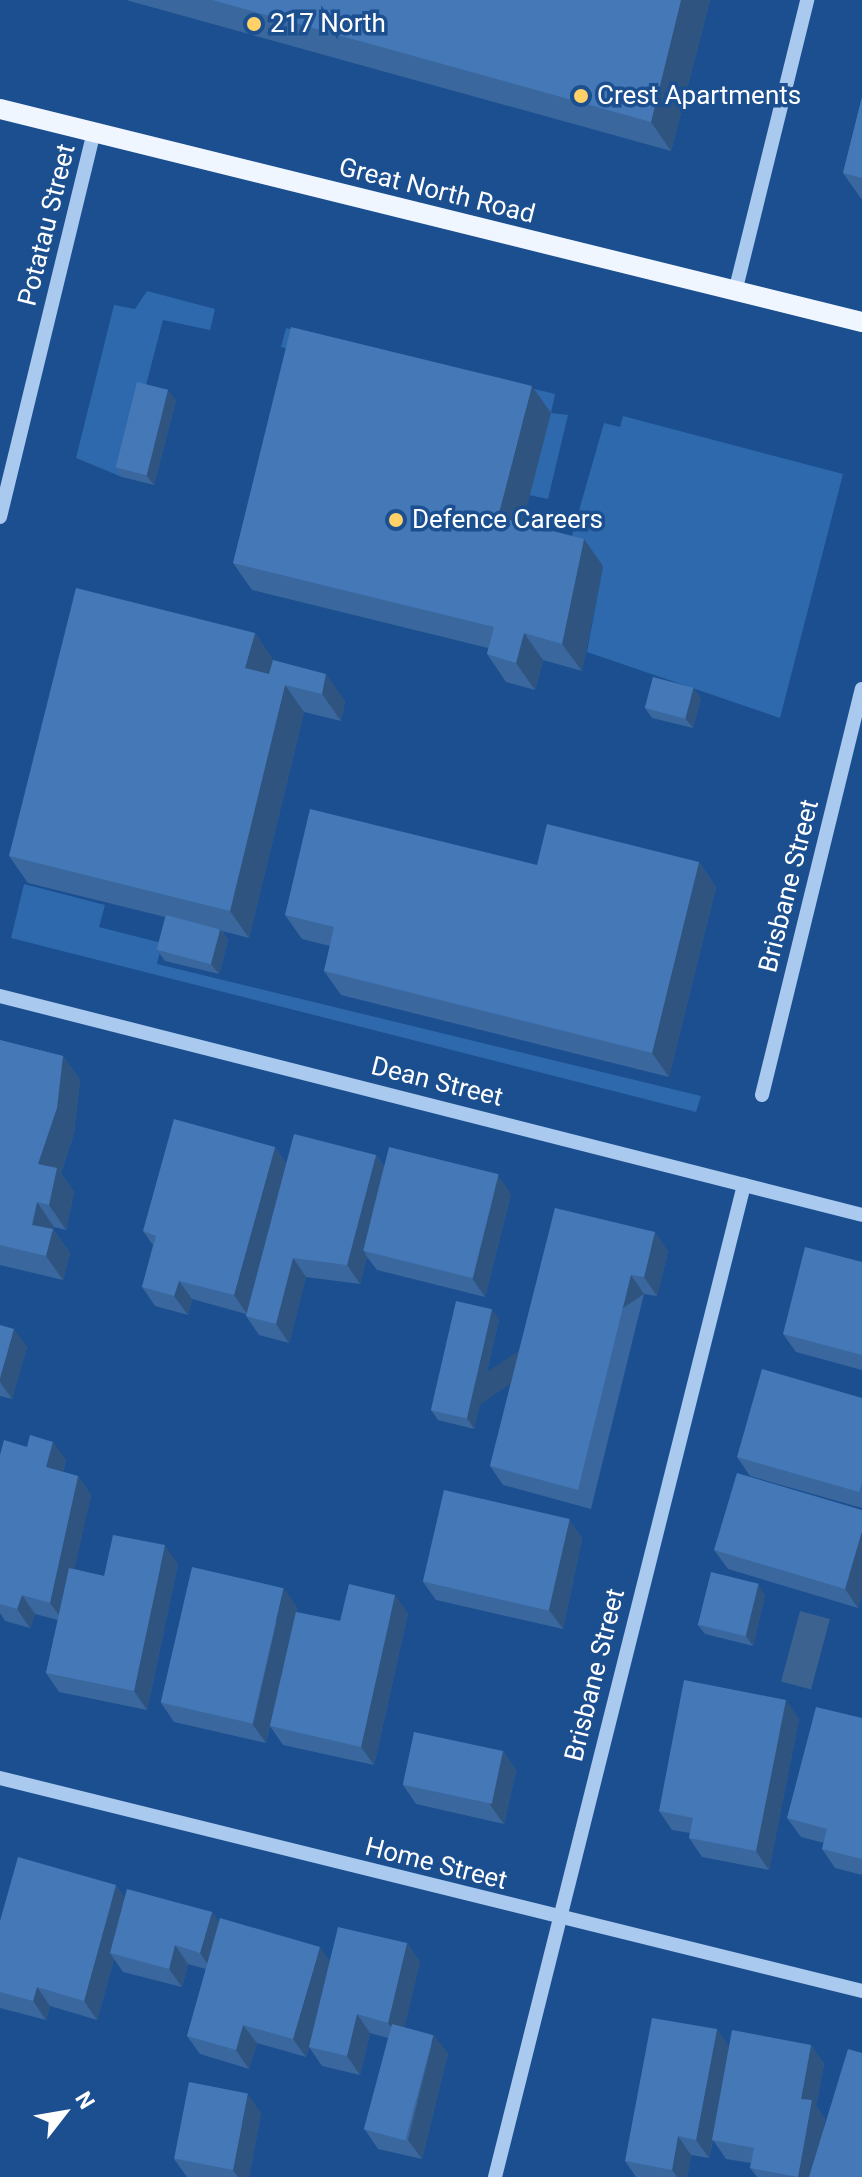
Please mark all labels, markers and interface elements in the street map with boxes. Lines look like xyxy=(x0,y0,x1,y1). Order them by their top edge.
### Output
place label: 217 North xyxy=(270,8,386,40)
marker: 217 North xyxy=(245,15,263,33)
place label: Crest Apartments xyxy=(597,80,801,112)
marker: Crest Apartments xyxy=(572,87,590,105)
street label: Potatau Street xyxy=(12,141,82,309)
street label: Great North Road xyxy=(336,152,538,230)
place label: Defence Careers xyxy=(412,504,603,536)
marker: Defence Careers xyxy=(387,511,405,529)
street label: Brisbane Street xyxy=(752,797,826,975)
street label: Dean Street xyxy=(368,1051,506,1113)
street label: Brisbane Street xyxy=(558,1586,632,1764)
street label: Home Street xyxy=(362,1831,510,1897)
north arrow xyxy=(24,2073,104,2153)
text: N xyxy=(70,2087,100,2113)

